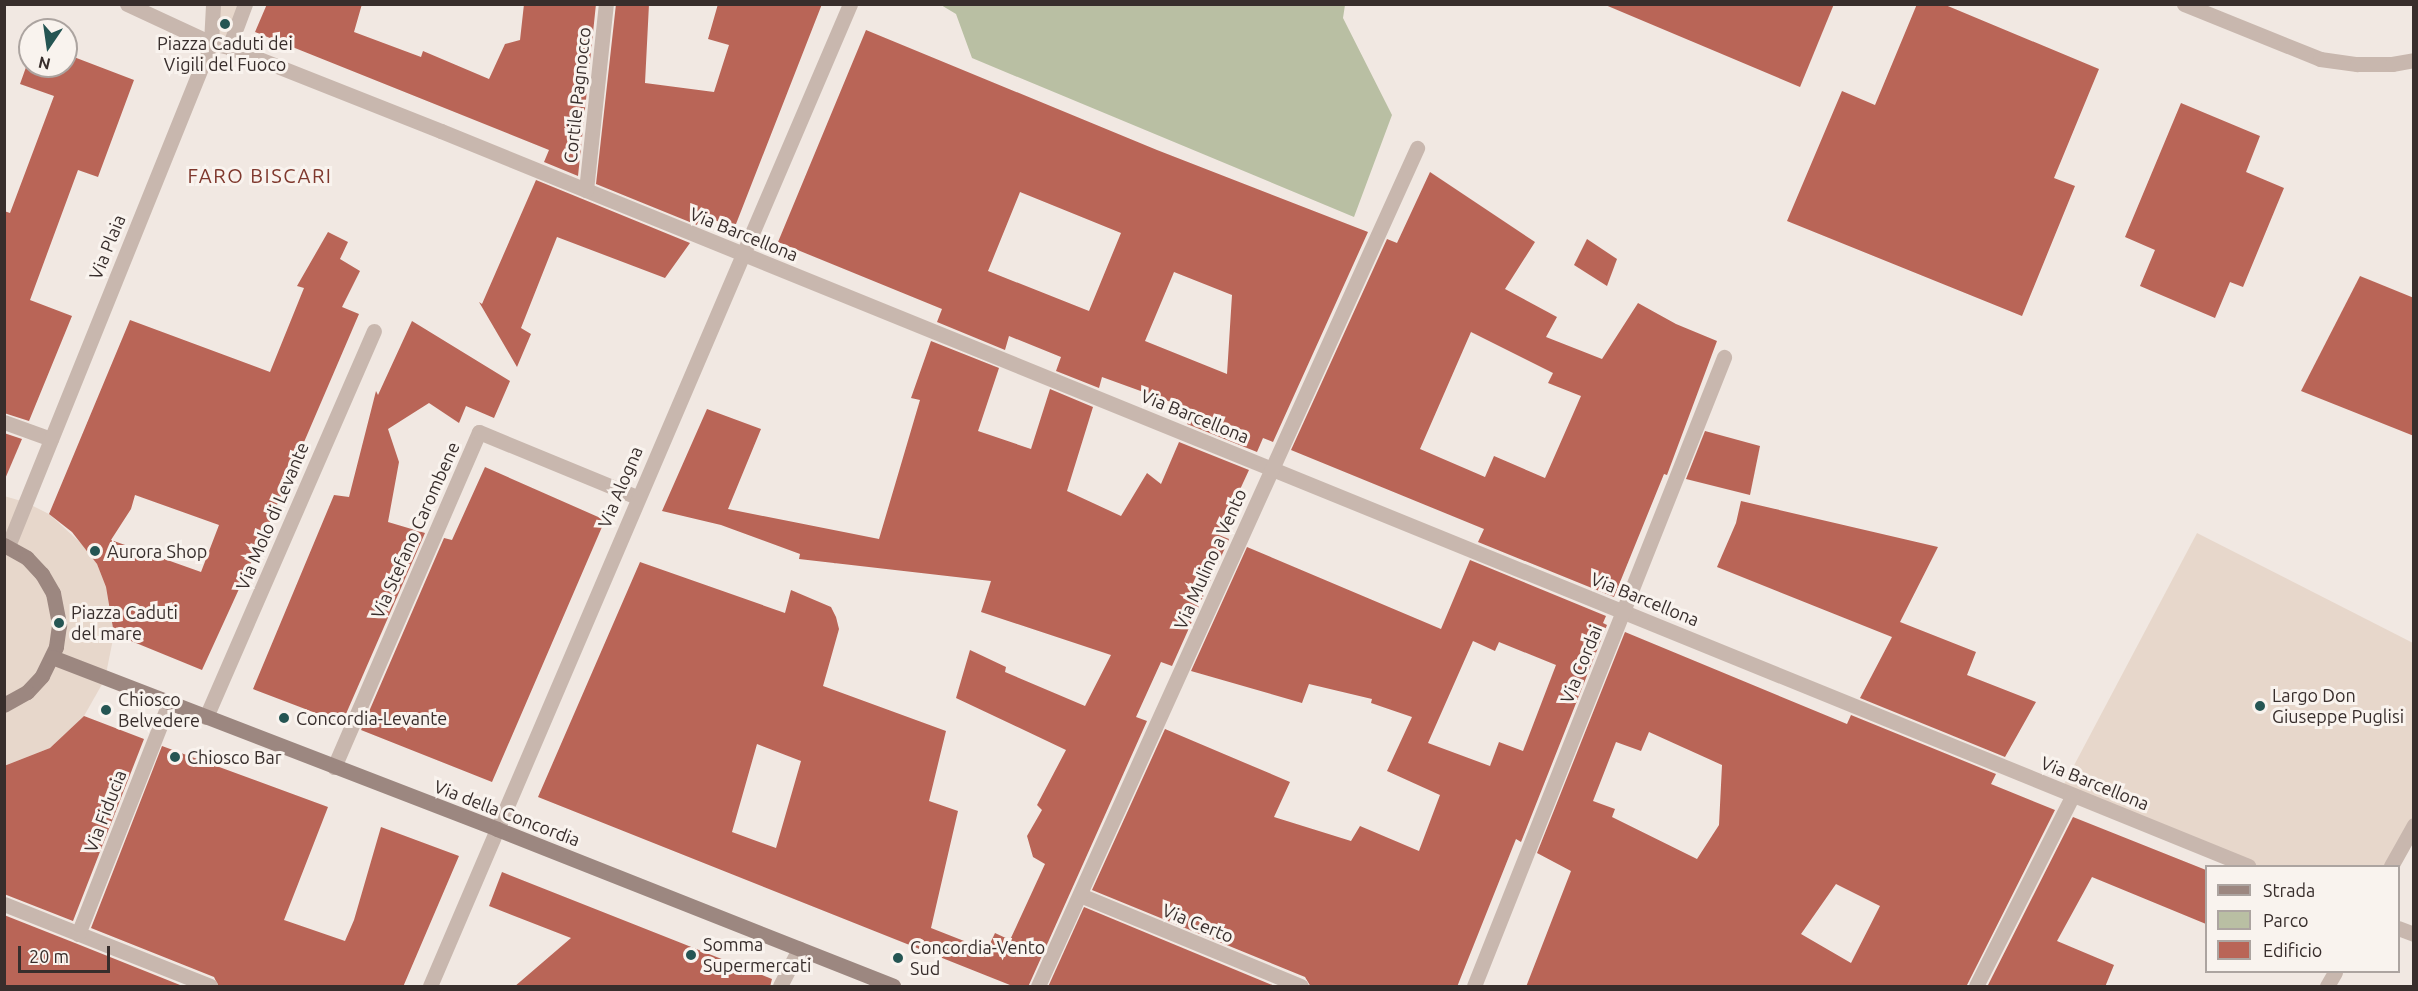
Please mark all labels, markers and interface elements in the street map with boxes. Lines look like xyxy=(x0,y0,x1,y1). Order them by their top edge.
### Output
marker: Piazza Caduti dei Vigili del Fuoco xyxy=(218,17,232,31)
north arrow xyxy=(18,18,78,78)
street label: Cortile Pagnocco xyxy=(559,26,595,164)
place label: Piazza Caduti dei Vigili del Fuoco xyxy=(157,33,293,76)
text: N xyxy=(37,53,52,74)
district label: FARO BISCARI xyxy=(188,163,332,187)
street label: Via Barcellona xyxy=(687,202,801,266)
street label: Via Plaia xyxy=(84,211,130,283)
street label: Via Barcellona xyxy=(1138,384,1252,448)
street label: Via Stefano Carombene xyxy=(366,438,464,622)
street label: Via Molo di Levante xyxy=(231,439,313,593)
street label: Via Alogna xyxy=(593,443,647,531)
street label: Via Mulino a Vento xyxy=(1169,485,1251,633)
place label: Aurora Shop xyxy=(107,540,207,562)
marker: Aurora Shop xyxy=(88,544,102,558)
street label: Via Barcellona xyxy=(1588,567,1702,631)
place label: Piazza Caduti del mare xyxy=(71,602,178,644)
marker: Piazza Caduti del mare xyxy=(52,616,66,630)
street label: Via Cordai xyxy=(1556,622,1606,706)
place label: Largo Don Giuseppe Puglisi xyxy=(2272,685,2404,728)
place label: Chiosco Belvedere xyxy=(118,689,200,732)
marker: Largo Don Giuseppe Puglisi xyxy=(2253,699,2267,713)
marker: Chiosco Belvedere xyxy=(99,703,113,717)
place label: Concordia-Levante xyxy=(296,707,447,729)
marker: Concordia-Levante xyxy=(277,711,291,725)
place label: Chiosco Bar xyxy=(187,746,281,768)
marker: Chiosco Bar xyxy=(168,750,182,764)
street label: Via Barcellona xyxy=(2038,751,2152,815)
street label: Via Fiducia xyxy=(79,767,131,855)
street label: Via della Concordia xyxy=(431,775,583,851)
legend xyxy=(2205,865,2400,973)
text: Strada xyxy=(2263,880,2315,900)
street label: Via Certo xyxy=(1159,899,1237,947)
text: Parco xyxy=(2263,910,2309,930)
scale bar xyxy=(21,934,112,972)
place label: Somma Supermercati xyxy=(703,934,811,976)
place label: Concordia-Vento Sud xyxy=(910,937,1045,980)
text: Edificio xyxy=(2263,940,2322,960)
text: 20 m xyxy=(29,946,69,966)
marker: Somma Supermercati xyxy=(684,948,698,962)
marker: Concordia-Vento Sud xyxy=(891,951,905,965)

